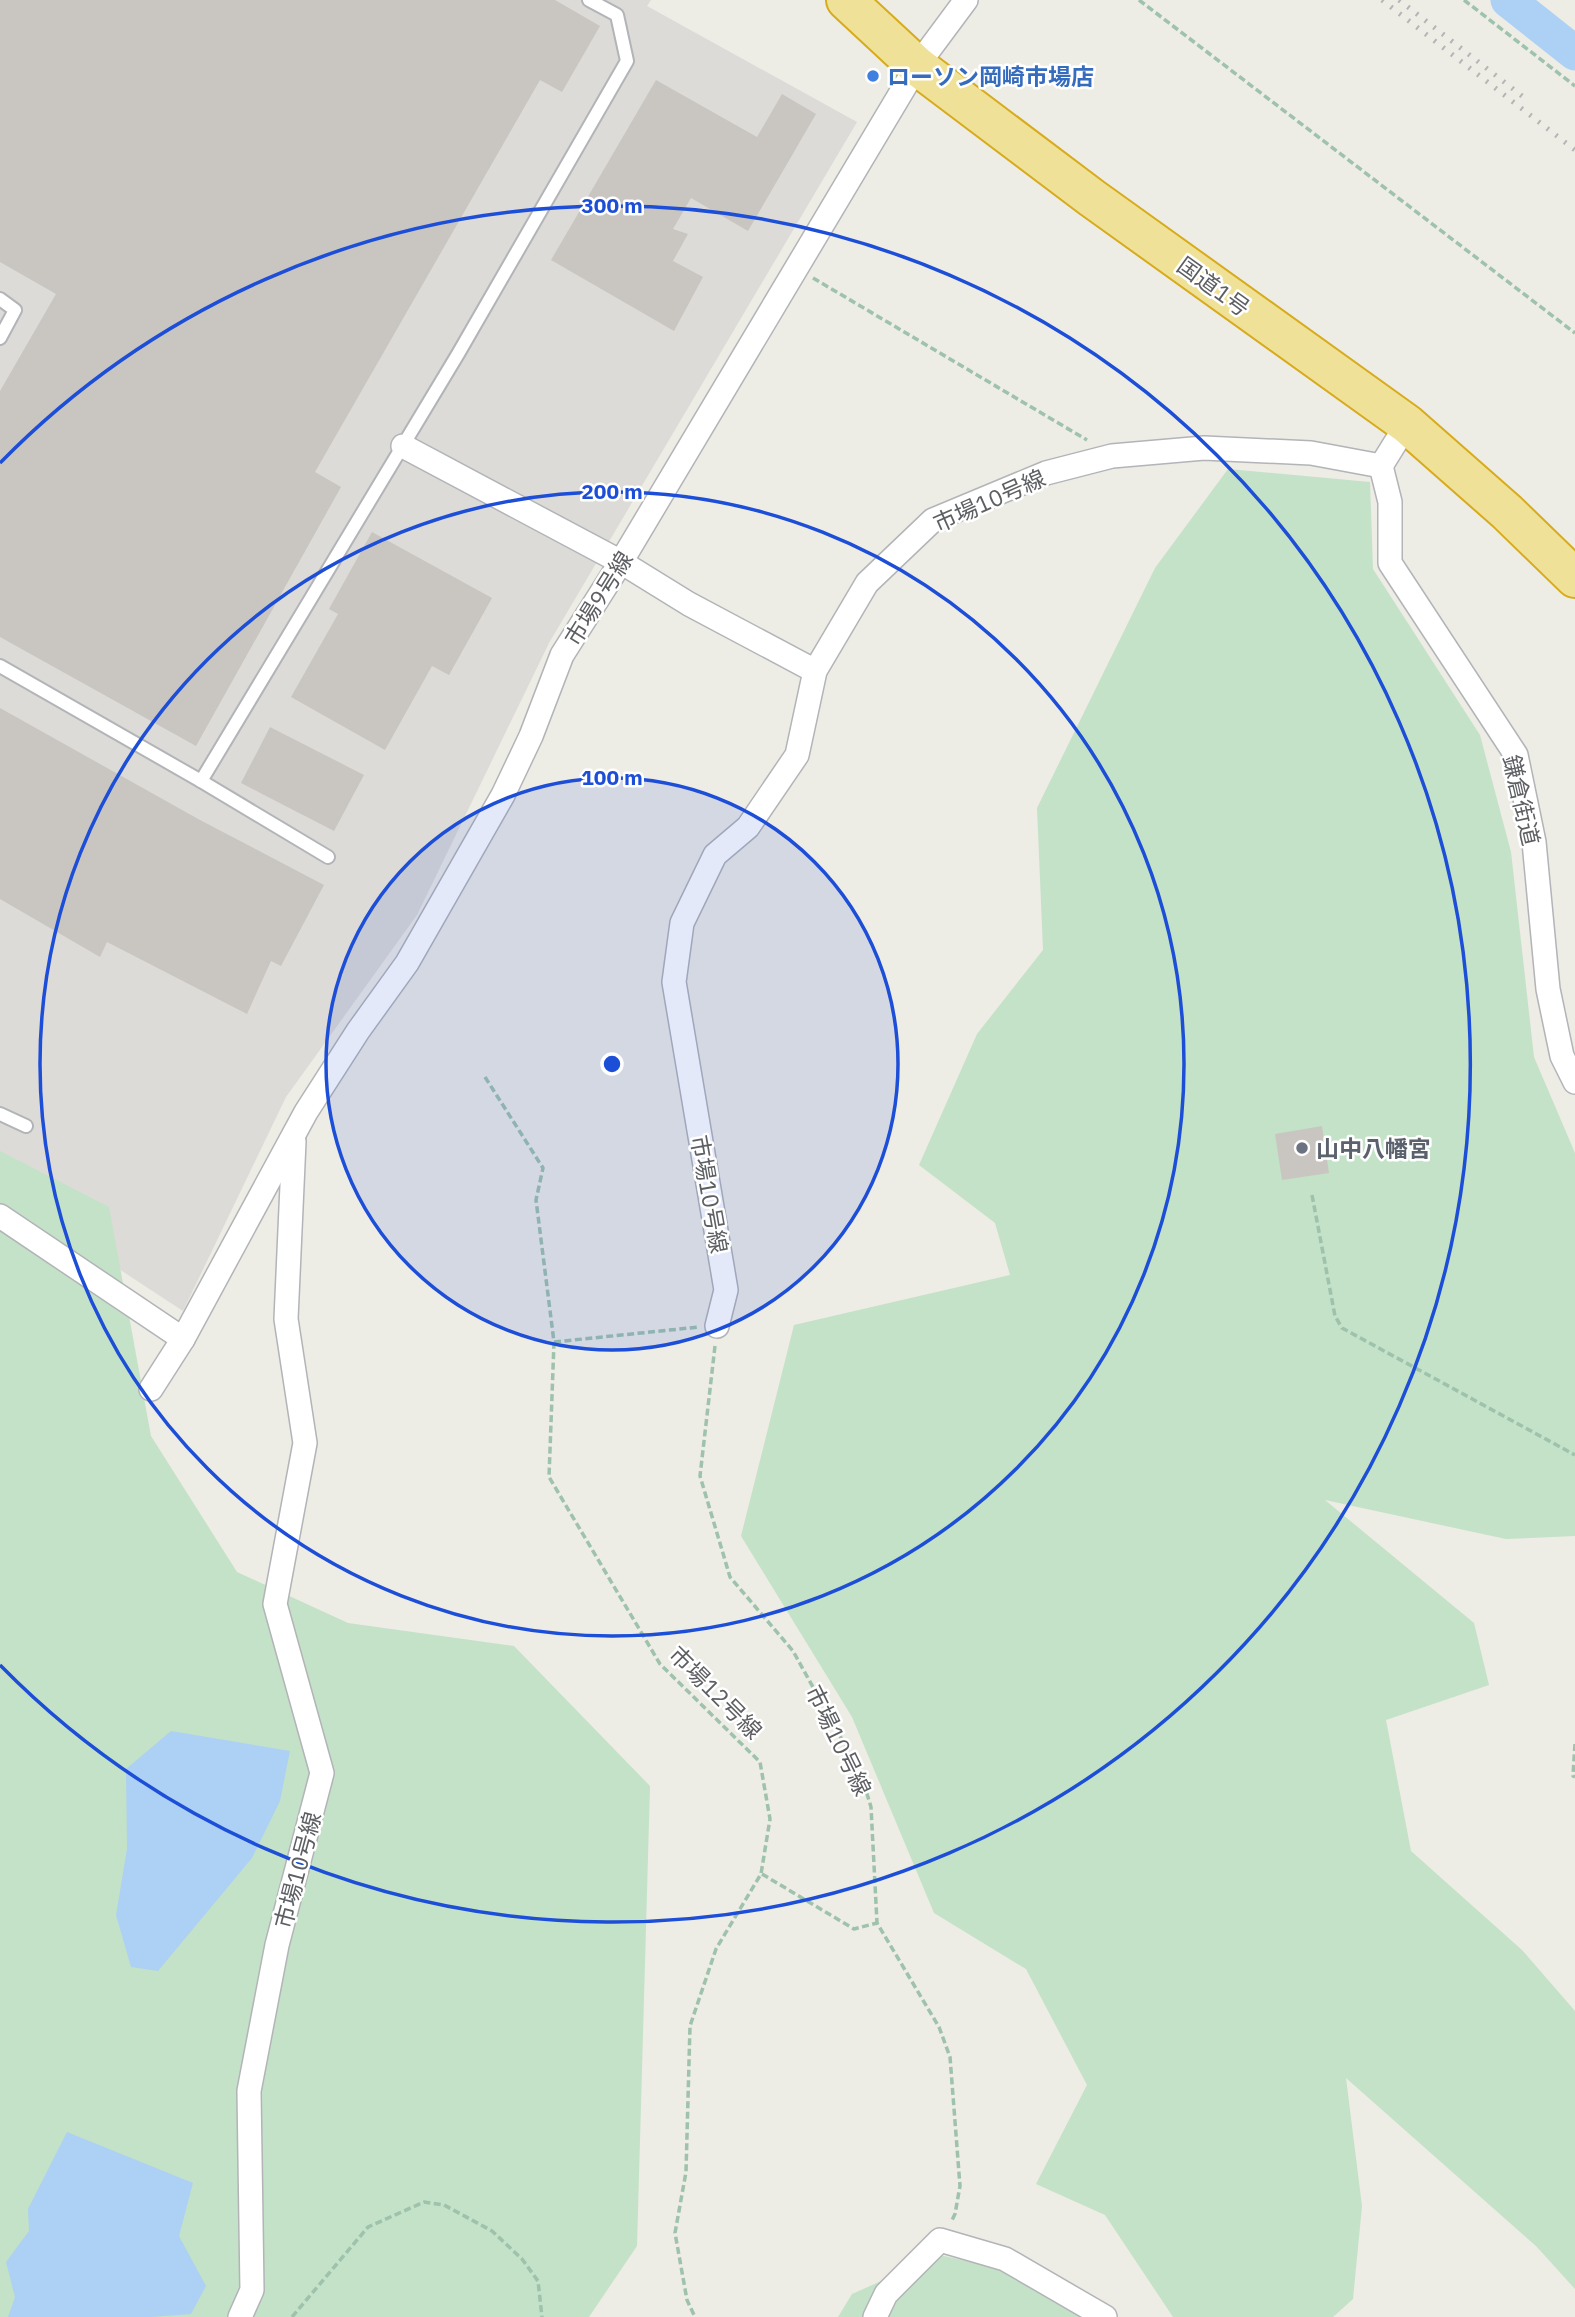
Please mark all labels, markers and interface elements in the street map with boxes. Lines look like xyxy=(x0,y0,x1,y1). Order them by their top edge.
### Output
place label: ローソン岡崎市場店 xyxy=(887,61,1094,91)
marker: ローソン岡崎市場店 xyxy=(865,68,881,84)
text: 300 m xyxy=(581,191,643,219)
street label: 国道1号 xyxy=(1172,250,1256,322)
street label: 市場10号線 xyxy=(928,462,1050,538)
text: 200 m xyxy=(581,477,643,505)
street label: 市場9号線 xyxy=(557,545,639,651)
street label: 鎌倉街道 xyxy=(1497,752,1547,848)
text: 100 m xyxy=(581,763,643,791)
centre of rings xyxy=(600,1052,624,1076)
street label: 市場10号線 xyxy=(685,1132,735,1256)
place label: 山中八幡宮 xyxy=(1316,1133,1431,1163)
marker: 山中八幡宮 xyxy=(1294,1140,1310,1156)
street label: 市場12号線 xyxy=(663,1639,769,1745)
street label: 市場10号線 xyxy=(799,1680,879,1800)
street label: 市場10号線 xyxy=(267,1808,327,1932)

